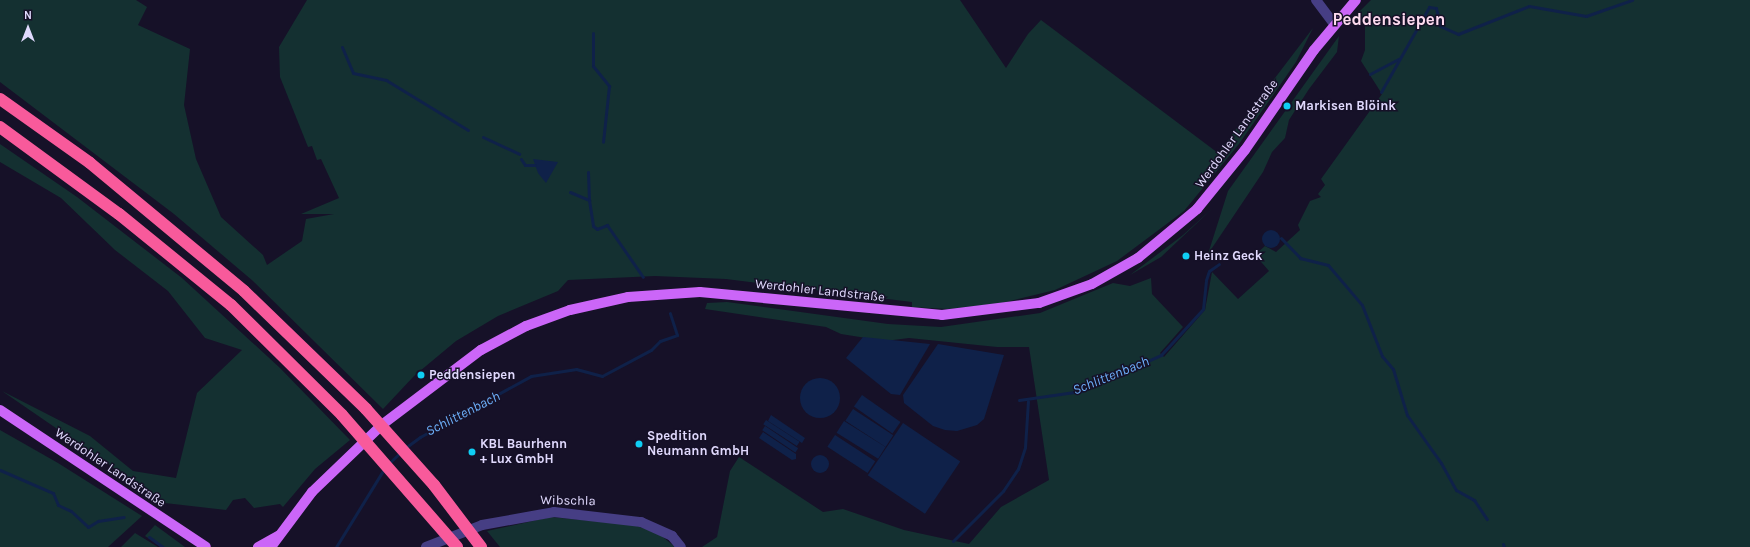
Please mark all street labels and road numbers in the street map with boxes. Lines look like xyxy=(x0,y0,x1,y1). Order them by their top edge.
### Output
street label: Werdohler Landstraße xyxy=(1192,77,1282,191)
street label: Werdohler Landstraße xyxy=(754,276,886,306)
street label: Werdohler Landstraße xyxy=(52,425,168,511)
street label: Wibschla xyxy=(540,493,596,509)

